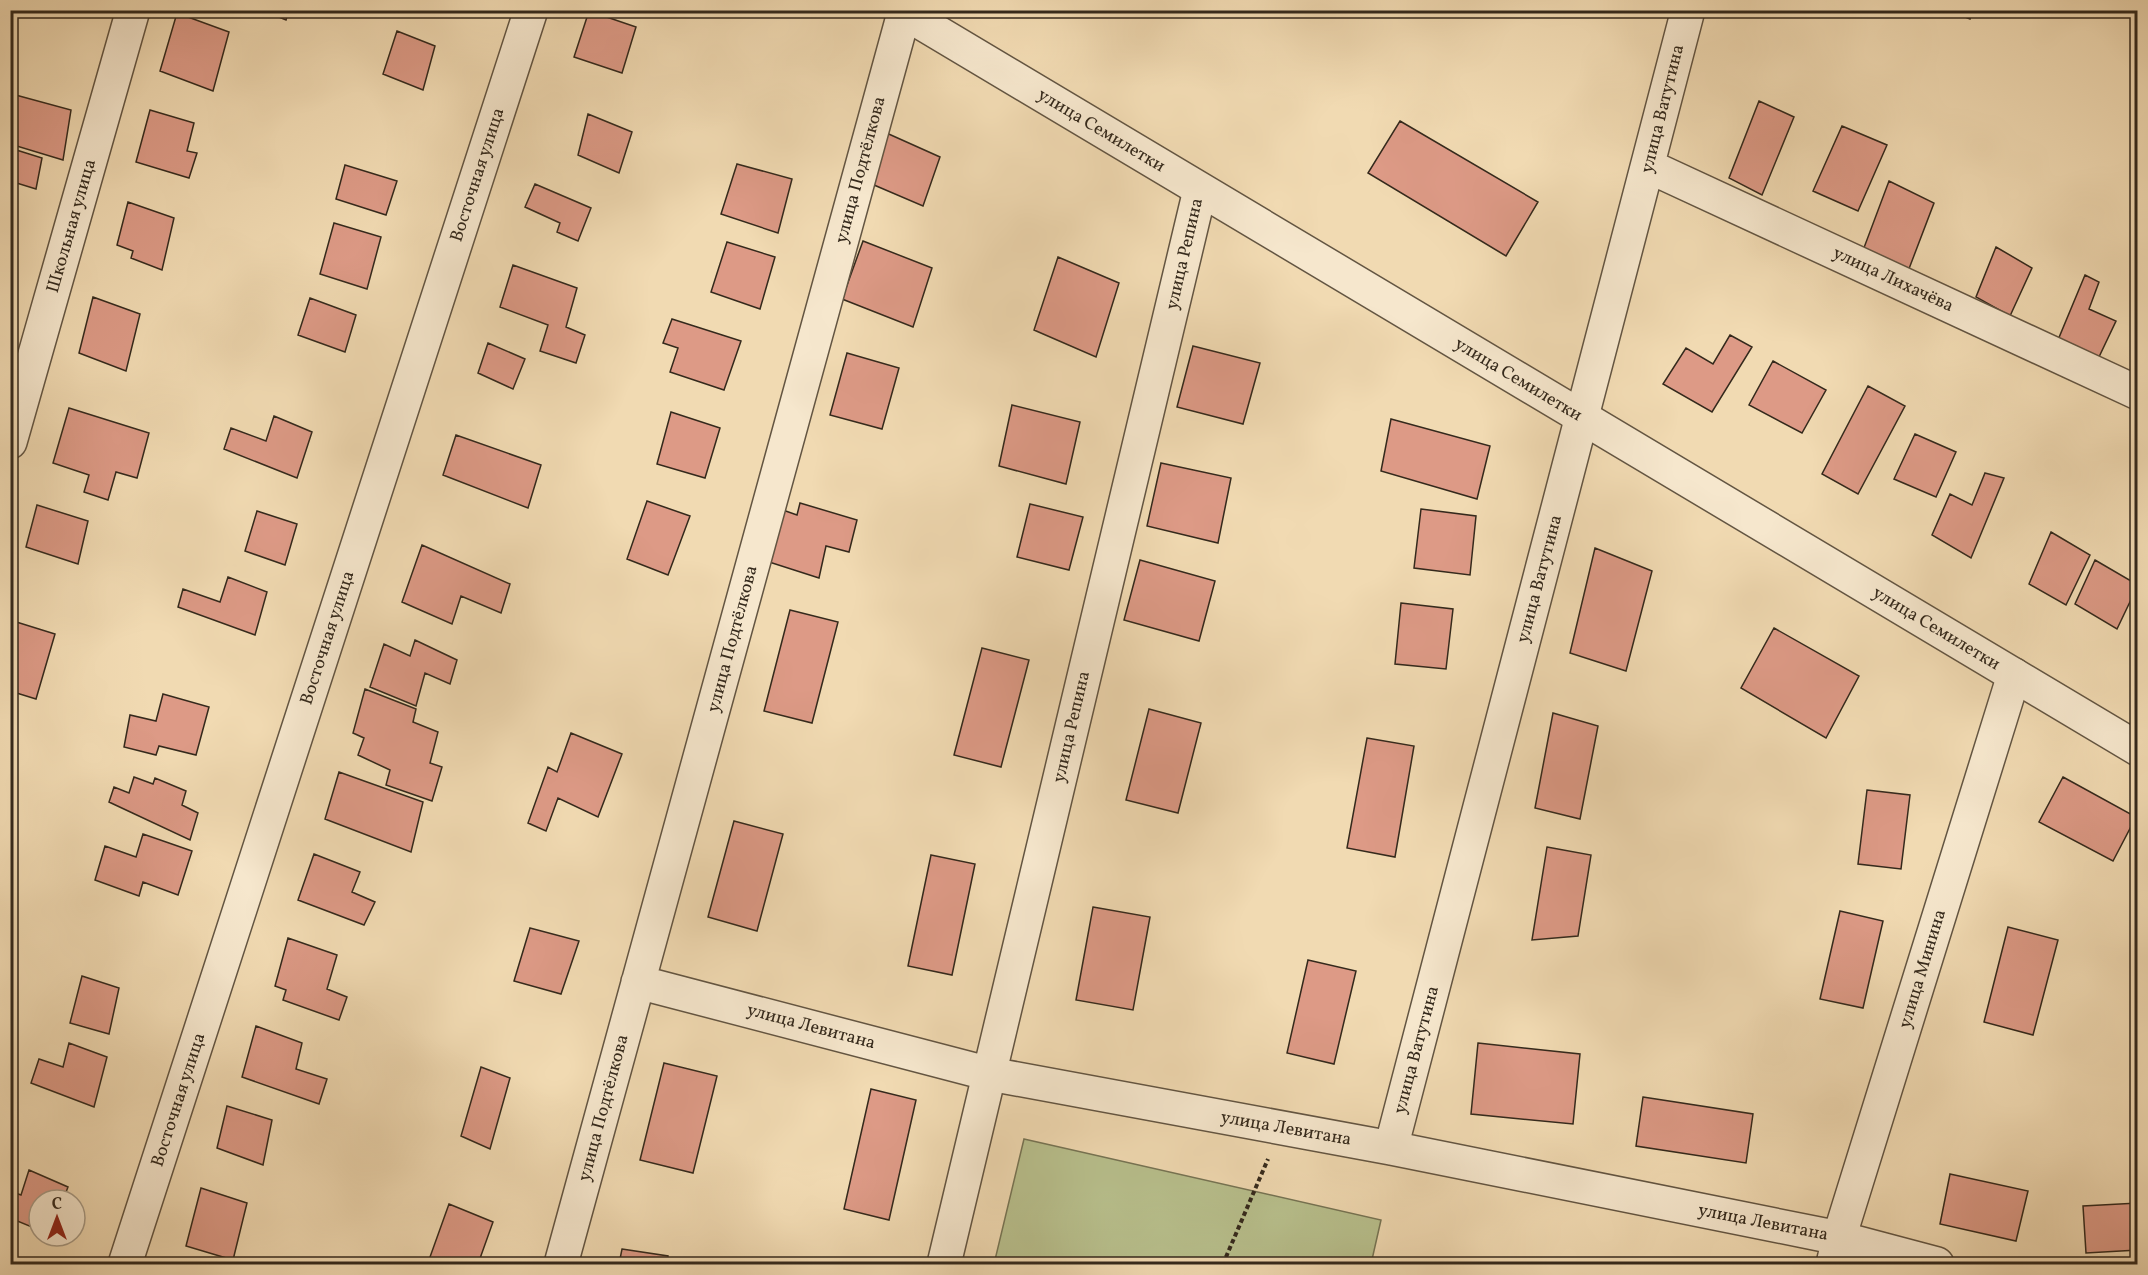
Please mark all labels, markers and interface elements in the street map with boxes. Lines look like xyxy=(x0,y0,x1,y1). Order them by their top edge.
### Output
street label: улица Ватутина xyxy=(1635,42,1691,176)
street label: улица Семилетки xyxy=(1032,83,1170,179)
street label: улица Подтёлкова xyxy=(829,94,893,246)
street label: Восточная улица xyxy=(445,105,511,245)
street label: Школьная улица xyxy=(41,156,103,296)
street label: улица Репина xyxy=(1160,196,1210,312)
street label: улица Лихачёва xyxy=(1828,241,1958,319)
street label: улица Семилетки xyxy=(1449,332,1587,428)
street label: улица Ватутина xyxy=(1511,512,1569,646)
street label: улица Подтёлкова xyxy=(701,563,765,715)
street label: Восточная улица xyxy=(295,568,361,708)
street label: улица Семилетки xyxy=(1867,581,2005,677)
street label: улица Репина xyxy=(1047,669,1097,785)
street label: улица Минина xyxy=(1893,906,1953,1032)
street label: улица Ватутина xyxy=(1388,983,1446,1117)
street label: улица Левитана xyxy=(744,998,878,1056)
street label: Восточная улица xyxy=(146,1030,212,1170)
street label: улица Подтёлкова xyxy=(572,1032,636,1184)
street label: улица Левитана xyxy=(1219,1105,1353,1153)
north arrow xyxy=(27,1188,87,1248)
text: С xyxy=(52,1194,62,1216)
street label: улица Левитана xyxy=(1696,1198,1830,1248)

